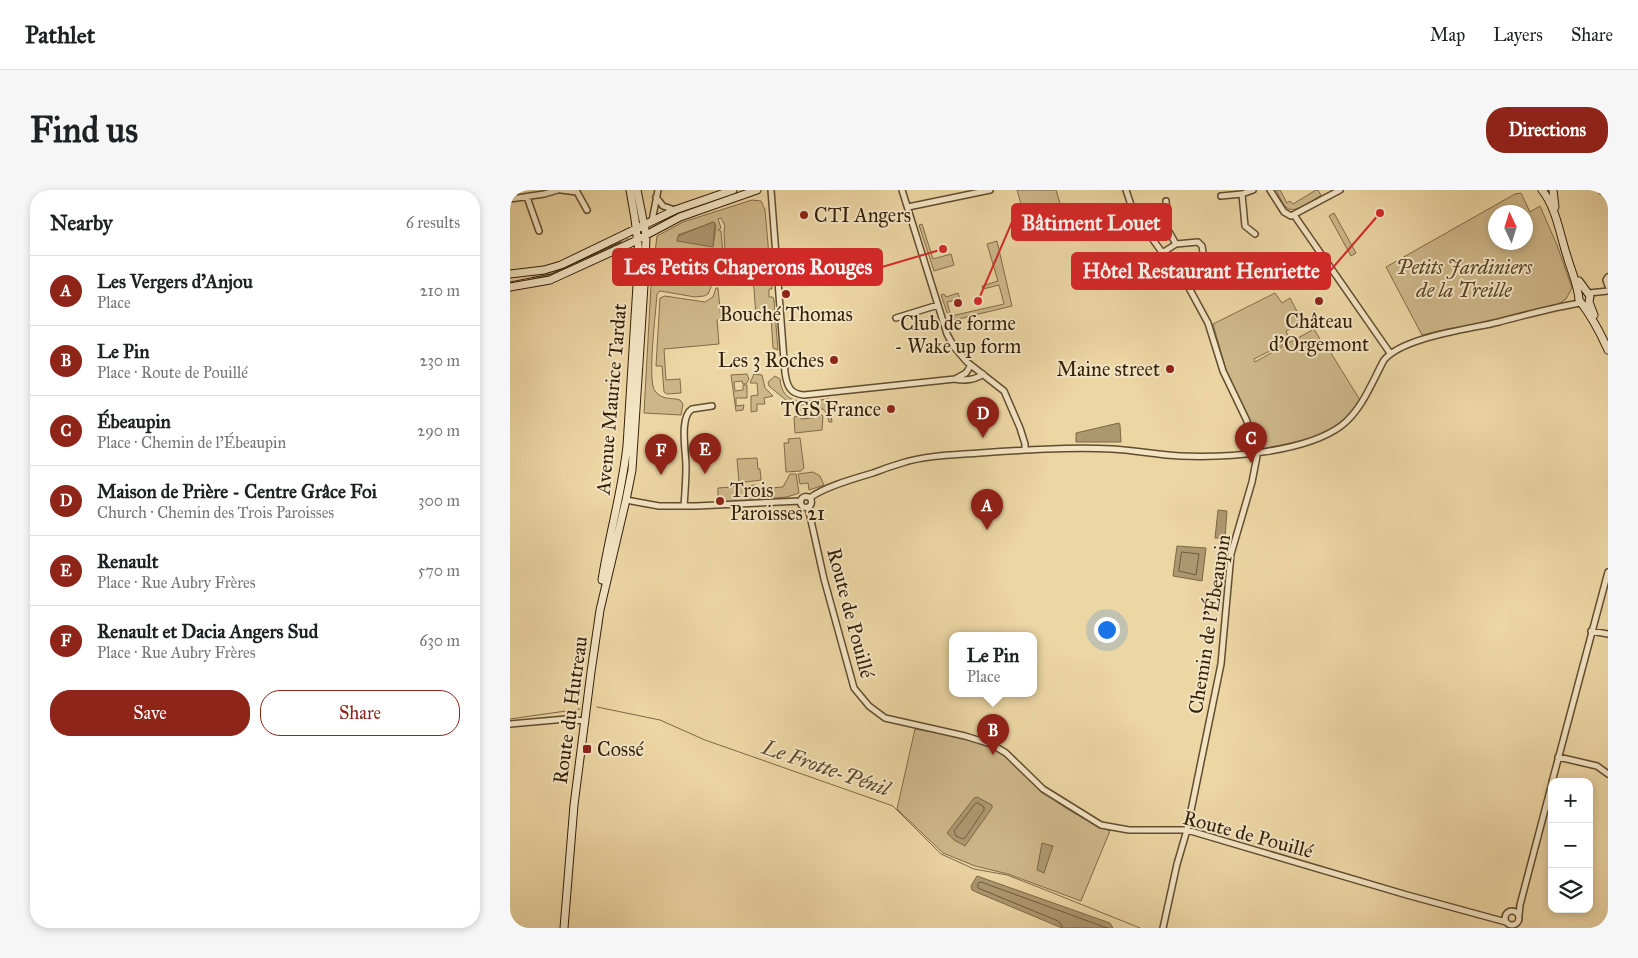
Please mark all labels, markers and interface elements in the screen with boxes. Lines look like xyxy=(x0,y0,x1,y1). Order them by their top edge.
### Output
text: Pathlet xyxy=(25,20,95,50)
text: Map xyxy=(1430,24,1465,46)
text: Layers xyxy=(1493,24,1543,46)
text: Share xyxy=(1571,24,1613,46)
button: Directions xyxy=(1486,107,1608,153)
text: Find us xyxy=(30,109,138,152)
place label: CTI Angers xyxy=(814,203,911,228)
callout: Bâtiment Louet xyxy=(1012,204,1171,240)
north arrow xyxy=(1488,205,1533,250)
marker: CTI Angers xyxy=(798,209,810,221)
text: Nearby xyxy=(50,210,113,236)
text: Bâtiment Louet xyxy=(1021,210,1161,236)
text: 6 results xyxy=(406,213,460,232)
callout: Les Petits Chaperons Rouges xyxy=(613,249,882,285)
callout: Hôtel Restaurant Henriette xyxy=(1072,253,1330,289)
text: Les Petits Chaperons Rouges xyxy=(624,254,872,280)
park label: Petits Jardiniers de la Treille xyxy=(1396,255,1533,302)
text: Hôtel Restaurant Henriette xyxy=(1082,258,1320,284)
text: Les Vergers d'Anjou xyxy=(97,270,253,293)
text: A xyxy=(61,281,71,300)
text: 210 m xyxy=(420,281,460,300)
marker: Bouché Thomas xyxy=(780,288,792,300)
text: Place xyxy=(97,293,131,312)
marker: Château d'Orgemont xyxy=(1313,295,1325,307)
marker: Club de forme - Wake up form xyxy=(952,297,964,309)
street label: Avenue Maurice Tardat xyxy=(591,302,631,497)
place label: Bouché Thomas xyxy=(719,302,853,326)
place label: Château d'Orgemont xyxy=(1269,309,1369,357)
place label: Club de forme - Wake up form xyxy=(895,311,1022,358)
text: Le Pin xyxy=(97,340,149,363)
place label: Les 3 Roches xyxy=(718,348,824,372)
text: B xyxy=(61,351,71,370)
text: 230 m xyxy=(420,351,460,370)
marker: Les 3 Roches xyxy=(828,354,840,366)
place label: Maine street xyxy=(1057,357,1160,381)
text: Place · Route de Pouillé xyxy=(97,363,248,382)
marker: Maine street xyxy=(1164,363,1176,375)
place label: TGS France xyxy=(781,397,881,421)
pin: D xyxy=(967,397,999,438)
marker: TGS France xyxy=(885,403,897,415)
text: Ébeaupin xyxy=(97,410,171,433)
text: C xyxy=(61,421,71,440)
text: 290 m xyxy=(417,421,460,440)
pin: C xyxy=(1235,422,1267,463)
text: Place · Chemin de l'Ébeaupin xyxy=(97,433,286,452)
pin: E xyxy=(689,433,721,474)
pin: F xyxy=(645,434,677,475)
place label: Trois Paroisses 21 xyxy=(730,478,825,525)
text: Maison de Prière - Centre Grâce Foi xyxy=(97,480,377,503)
pin: A xyxy=(971,489,1003,530)
text: D xyxy=(60,491,72,510)
text: 300 m xyxy=(418,491,460,510)
marker: Trois Paroisses 21 xyxy=(714,495,726,507)
text: Church · Chemin des Trois Paroisses xyxy=(97,503,334,522)
street label: Chemin de l'Ébeaupin xyxy=(1181,532,1235,715)
street label: Route de Pouillé xyxy=(822,545,880,681)
text: Renault xyxy=(97,550,158,573)
text: E xyxy=(60,561,72,580)
text: 570 m xyxy=(418,561,460,580)
text: Place · Rue Aubry Frères xyxy=(97,573,256,592)
your location xyxy=(1094,617,1120,643)
text: Renault et Dacia Angers Sud xyxy=(97,620,318,643)
text: F xyxy=(61,631,71,650)
text: 630 m xyxy=(419,631,460,650)
popup xyxy=(949,632,1037,697)
street label: Route du Hutreau xyxy=(548,634,592,786)
text: Place · Rue Aubry Frères xyxy=(97,643,256,662)
text: Le Pin xyxy=(967,644,1019,667)
text: Place xyxy=(967,667,1000,686)
button: Save xyxy=(50,690,250,736)
button: Share xyxy=(260,690,460,736)
pin: B xyxy=(977,714,1009,755)
water label: Le Frotte-Pénil xyxy=(758,734,895,803)
place label: Cossé xyxy=(597,737,644,761)
marker: Cossé xyxy=(581,743,593,755)
map controls xyxy=(1548,778,1593,913)
button: + xyxy=(1548,778,1593,823)
street label: Route de Pouillé xyxy=(1180,805,1316,863)
button: − xyxy=(1548,823,1593,868)
button: layers xyxy=(1548,868,1593,913)

